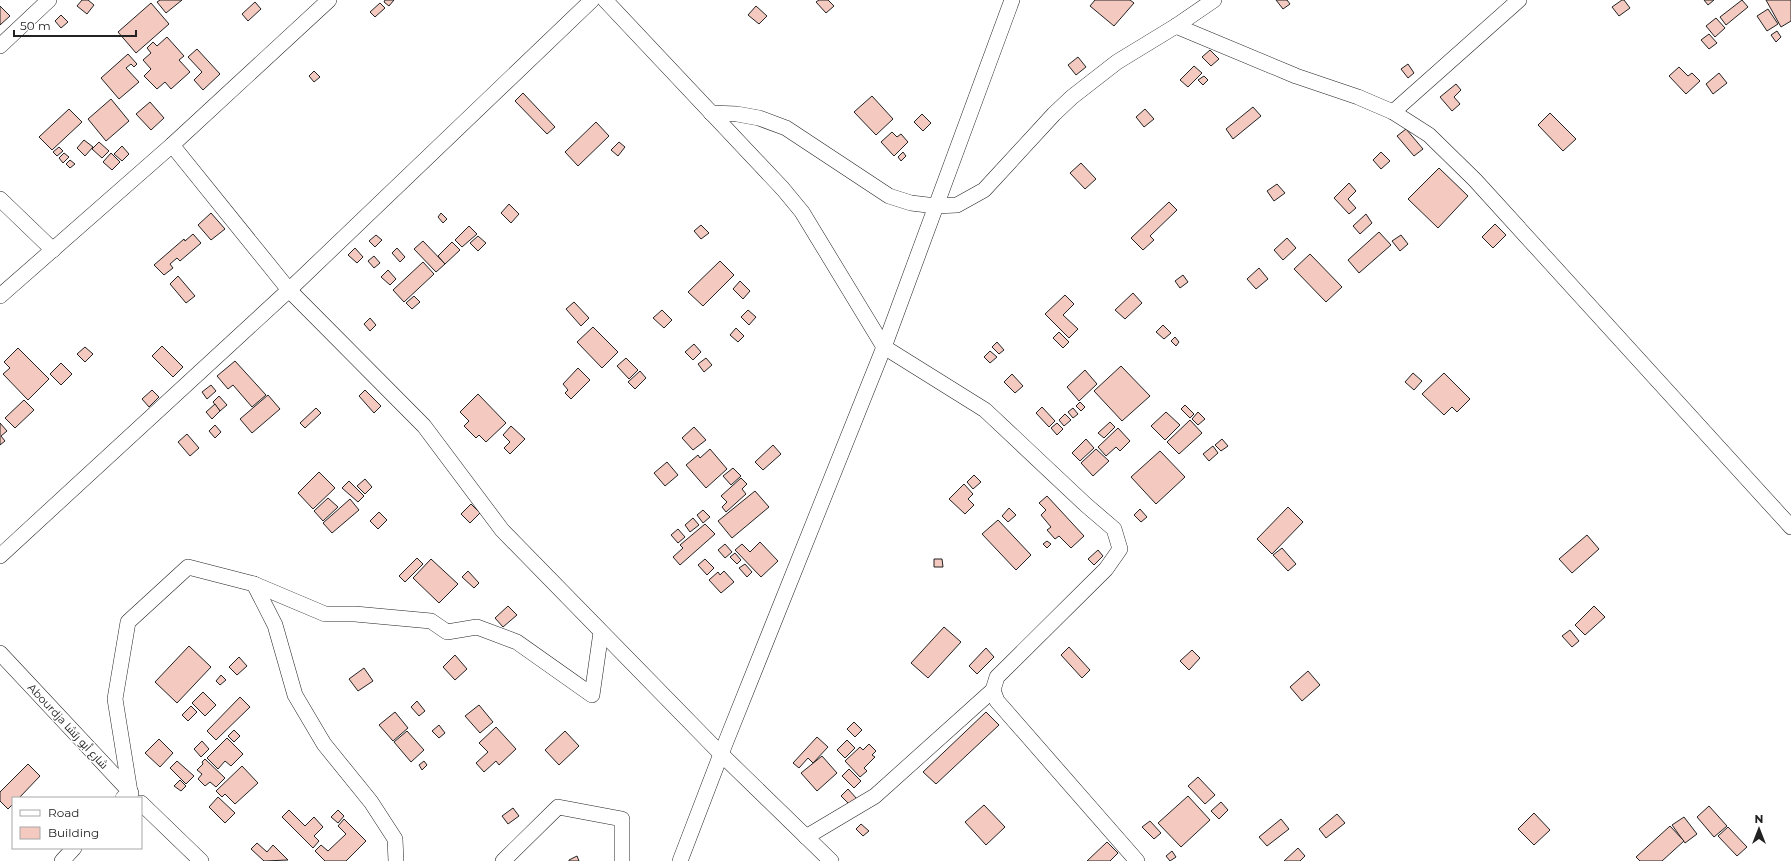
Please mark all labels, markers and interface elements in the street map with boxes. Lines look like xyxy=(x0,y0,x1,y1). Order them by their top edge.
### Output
scale bar xyxy=(14,12,136,38)
text: 50 m xyxy=(20,18,51,33)
street label: Abourdja شارع أبو رتشا xyxy=(24,680,111,772)
legend xyxy=(12,797,142,849)
text: Road xyxy=(48,805,79,820)
north arrow xyxy=(1739,809,1779,849)
text: N xyxy=(1755,812,1763,826)
text: Building xyxy=(48,825,99,840)

